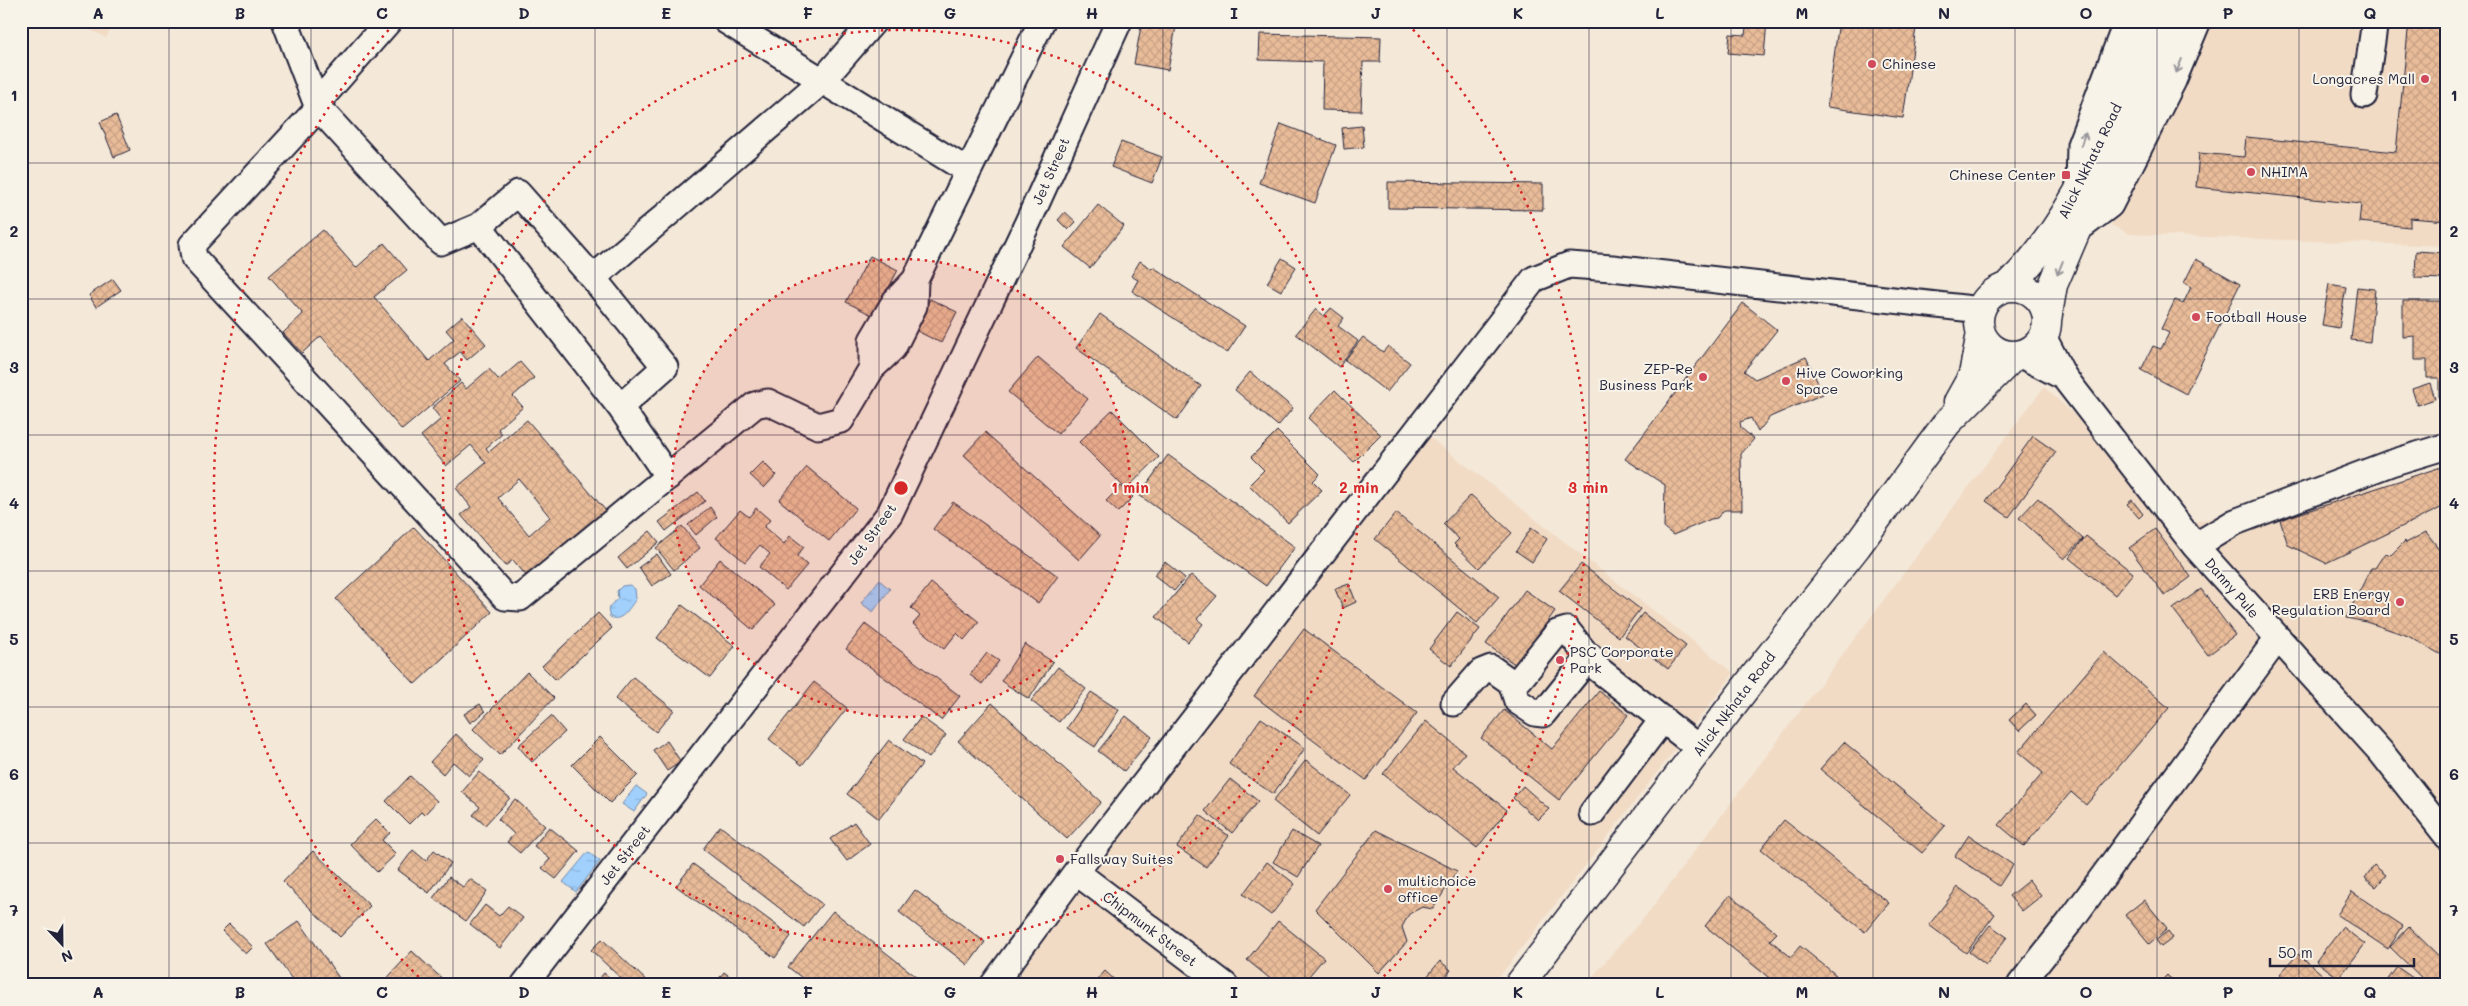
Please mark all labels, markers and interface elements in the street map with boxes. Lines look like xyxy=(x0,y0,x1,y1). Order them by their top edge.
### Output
text: A xyxy=(92,2,104,23)
text: B xyxy=(235,2,245,23)
text: C xyxy=(376,2,388,23)
text: D xyxy=(518,2,530,23)
text: E xyxy=(661,2,671,23)
text: F xyxy=(803,2,813,23)
text: G xyxy=(944,2,956,23)
text: H xyxy=(1086,2,1098,23)
text: I xyxy=(1230,2,1238,23)
text: J xyxy=(1371,2,1381,23)
text: K xyxy=(1513,2,1523,23)
text: L xyxy=(1655,2,1665,23)
text: M xyxy=(1796,2,1808,23)
text: N xyxy=(1938,2,1950,23)
text: O xyxy=(2080,2,2093,23)
text: P xyxy=(2223,2,2234,23)
text: Q xyxy=(2364,2,2377,23)
place label: Chinese xyxy=(1882,54,1936,73)
marker: Chinese xyxy=(1866,58,1878,70)
one-way arrow xyxy=(2174,58,2183,73)
place label: Longacres Mall xyxy=(2313,69,2415,88)
marker: Longacres Mall xyxy=(2419,73,2431,85)
text: 1 xyxy=(10,84,18,105)
text: 1 xyxy=(2450,84,2458,105)
street label: Alick Nkhata Road xyxy=(2053,100,2126,222)
one-way arrow xyxy=(2078,131,2088,147)
street label: Jet Street xyxy=(1027,134,1074,207)
place label: NHIMA xyxy=(2261,162,2308,181)
place label: Chinese Center xyxy=(1949,165,2056,184)
marker: NHIMA xyxy=(2245,166,2257,178)
marker: Chinese Center xyxy=(2060,169,2072,181)
text: 2 xyxy=(10,220,19,241)
text: 2 xyxy=(2450,220,2459,241)
one-way arrow xyxy=(2055,260,2065,275)
place label: Football House xyxy=(2206,307,2307,326)
marker: Football House xyxy=(2190,311,2202,323)
text: 3 xyxy=(9,356,19,377)
text: 3 xyxy=(2449,356,2459,377)
place label: ZEP-Re Business Park xyxy=(1599,359,1693,394)
place label: Hive Coworking Space xyxy=(1796,363,1903,398)
marker: ZEP-Re Business Park xyxy=(1697,371,1709,383)
marker: Hive Coworking Space xyxy=(1780,375,1792,387)
text: 1 min xyxy=(1111,477,1149,497)
text: 2 min xyxy=(1339,477,1379,497)
text: 3 min xyxy=(1568,477,1608,497)
centre of rings xyxy=(892,479,910,497)
text: 4 xyxy=(9,492,19,513)
text: 4 xyxy=(2449,492,2459,513)
street label: Jet Street xyxy=(843,499,900,568)
street label: Danny Pule xyxy=(2201,553,2264,622)
place label: ERB Energy Regulation Board xyxy=(2272,584,2390,619)
marker: ERB Energy Regulation Board xyxy=(2394,596,2406,608)
text: 5 xyxy=(9,628,19,649)
text: 5 xyxy=(2449,628,2459,649)
place label: PSC Corporate Park xyxy=(1570,642,1674,677)
street label: Alick Nkhata Road xyxy=(1688,647,1779,760)
marker: PSC Corporate Park xyxy=(1554,654,1566,666)
text: 6 xyxy=(9,763,19,784)
text: 6 xyxy=(2449,763,2459,784)
street label: Jet Street xyxy=(595,821,654,889)
place label: Fallsway Suites xyxy=(1070,849,1173,868)
marker: Fallsway Suites xyxy=(1054,853,1066,865)
place label: multichoice office xyxy=(1398,871,1476,906)
marker: multichoice office xyxy=(1382,883,1394,895)
street label: Chipmunk Street xyxy=(1099,887,1201,970)
text: 7 xyxy=(10,899,19,920)
text: 7 xyxy=(2450,899,2459,920)
north arrow xyxy=(38,918,88,968)
scale bar xyxy=(2270,936,2414,968)
text: 50 m xyxy=(2278,942,2313,962)
text: N xyxy=(59,946,76,967)
text: A xyxy=(92,981,104,1002)
text: B xyxy=(235,981,245,1002)
text: C xyxy=(376,981,388,1002)
text: D xyxy=(518,981,530,1002)
text: E xyxy=(661,981,671,1002)
text: F xyxy=(803,981,813,1002)
text: G xyxy=(944,981,956,1002)
text: H xyxy=(1086,981,1098,1002)
text: I xyxy=(1230,981,1238,1002)
text: J xyxy=(1371,981,1381,1002)
text: K xyxy=(1513,981,1523,1002)
text: L xyxy=(1655,981,1665,1002)
text: M xyxy=(1796,981,1808,1002)
text: N xyxy=(1938,981,1950,1002)
text: O xyxy=(2080,981,2093,1002)
text: P xyxy=(2223,981,2234,1002)
text: Q xyxy=(2364,981,2377,1002)

